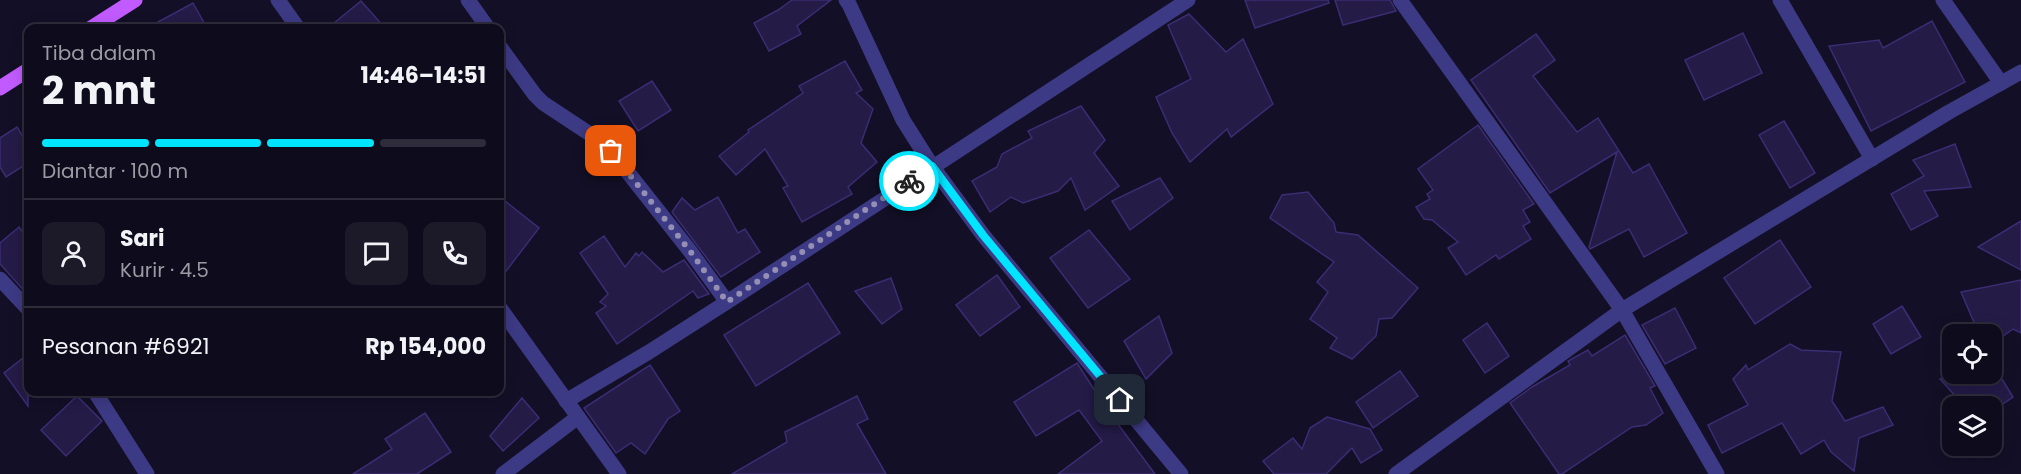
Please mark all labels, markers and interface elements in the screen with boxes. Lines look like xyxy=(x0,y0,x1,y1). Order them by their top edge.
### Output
text: Tiba dalam xyxy=(42,39,156,67)
text: 14:46–14:51 xyxy=(360,60,486,91)
text: 2 mnt xyxy=(42,63,156,118)
pin xyxy=(585,125,636,176)
icon: bag xyxy=(594,134,627,167)
courier xyxy=(879,151,939,211)
text: Diantar · 100 m xyxy=(42,157,188,185)
icon: bike xyxy=(893,165,926,198)
button: person xyxy=(42,222,105,285)
button: chat xyxy=(345,222,408,285)
button: phone xyxy=(423,222,486,285)
text: Sari xyxy=(120,223,164,254)
text: Kurir · 4.5 xyxy=(120,256,209,284)
map controls xyxy=(1942,324,2002,456)
button: locate xyxy=(1942,324,2002,384)
text: Pesanan #6921 xyxy=(42,331,210,362)
text: Rp 154,000 xyxy=(365,331,486,362)
pin xyxy=(1094,374,1145,425)
icon: home xyxy=(1103,383,1136,416)
button: layers xyxy=(1942,396,2002,456)

